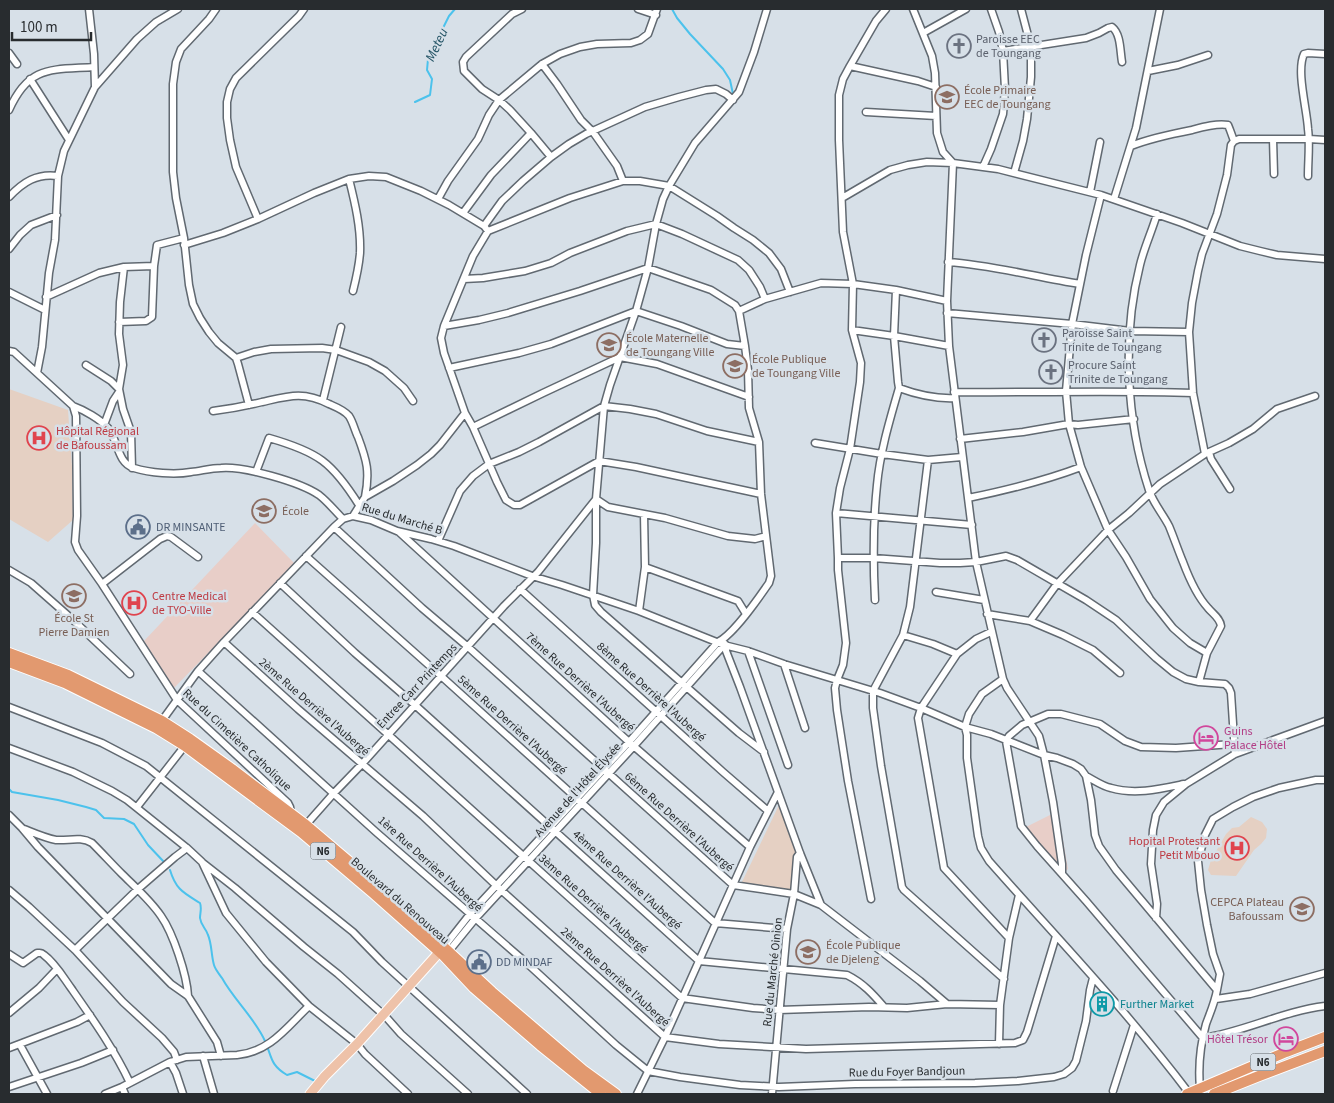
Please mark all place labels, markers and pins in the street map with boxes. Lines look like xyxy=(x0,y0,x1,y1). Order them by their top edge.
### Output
place label: Paroisse EEC de Toungang xyxy=(976,31,1041,62)
church icon: Paroisse EEC de Toungang xyxy=(946,33,972,59)
place label: École Primaire EEC de Toungang xyxy=(964,82,1051,113)
school or university icon: École Primaire EEC de Toungang xyxy=(934,84,960,110)
place label: Paroisse Saint Trinite de Toungang xyxy=(1062,325,1162,356)
church icon: Paroisse Saint Trinite de Toungang xyxy=(1031,327,1057,353)
place label: École Maternelle de Toungang Ville xyxy=(626,330,714,361)
school or university icon: École Maternelle de Toungang Ville xyxy=(596,332,622,358)
place label: École Publique de Toungang Ville xyxy=(752,351,840,382)
school or university icon: École Publique de Toungang Ville xyxy=(722,353,748,379)
place label: Procure Saint Trinite de Toungang xyxy=(1068,357,1168,388)
church icon: Procure Saint Trinite de Toungang xyxy=(1038,359,1064,385)
place label: Hôpital Régional de Bafoussam xyxy=(56,423,139,454)
hospital icon: Hôpital Régional de Bafoussam xyxy=(26,425,52,451)
school or university icon: École xyxy=(251,498,277,524)
place label: École xyxy=(282,503,309,520)
public building icon: DR MINSANTE xyxy=(125,514,151,540)
place label: DR MINSANTE xyxy=(156,519,226,536)
school or university icon: École St Pierre Damien xyxy=(61,583,87,609)
place label: Centre Medical de TYO-Ville xyxy=(152,588,227,619)
hospital icon: Centre Medical de TYO-Ville xyxy=(121,590,147,616)
place label: École St Pierre Damien xyxy=(38,610,110,641)
place label: Guins Palace Hôtel xyxy=(1224,723,1286,754)
hotel icon: Guins Palace Hôtel xyxy=(1193,725,1219,751)
place label: Hopital Protestant Petit Mbouo xyxy=(1129,833,1220,864)
hospital icon: Hopital Protestant Petit Mbouo xyxy=(1224,835,1250,861)
place label: CEPCA Plateau Bafoussam xyxy=(1210,894,1284,925)
school or university icon: CEPCA Plateau Bafoussam xyxy=(1289,896,1315,922)
place label: École Publique de Djeleng xyxy=(826,937,900,968)
school or university icon: École Publique de Djeleng xyxy=(795,939,821,965)
public building icon: DD MINDAF xyxy=(466,949,492,975)
place label: DD MINDAF xyxy=(496,954,553,971)
building icon: Further Market xyxy=(1089,991,1115,1017)
place label: Further Market xyxy=(1120,996,1194,1013)
hotel icon: Hôtel Trésor xyxy=(1273,1026,1299,1052)
place label: Hôtel Trésor xyxy=(1207,1031,1269,1048)

